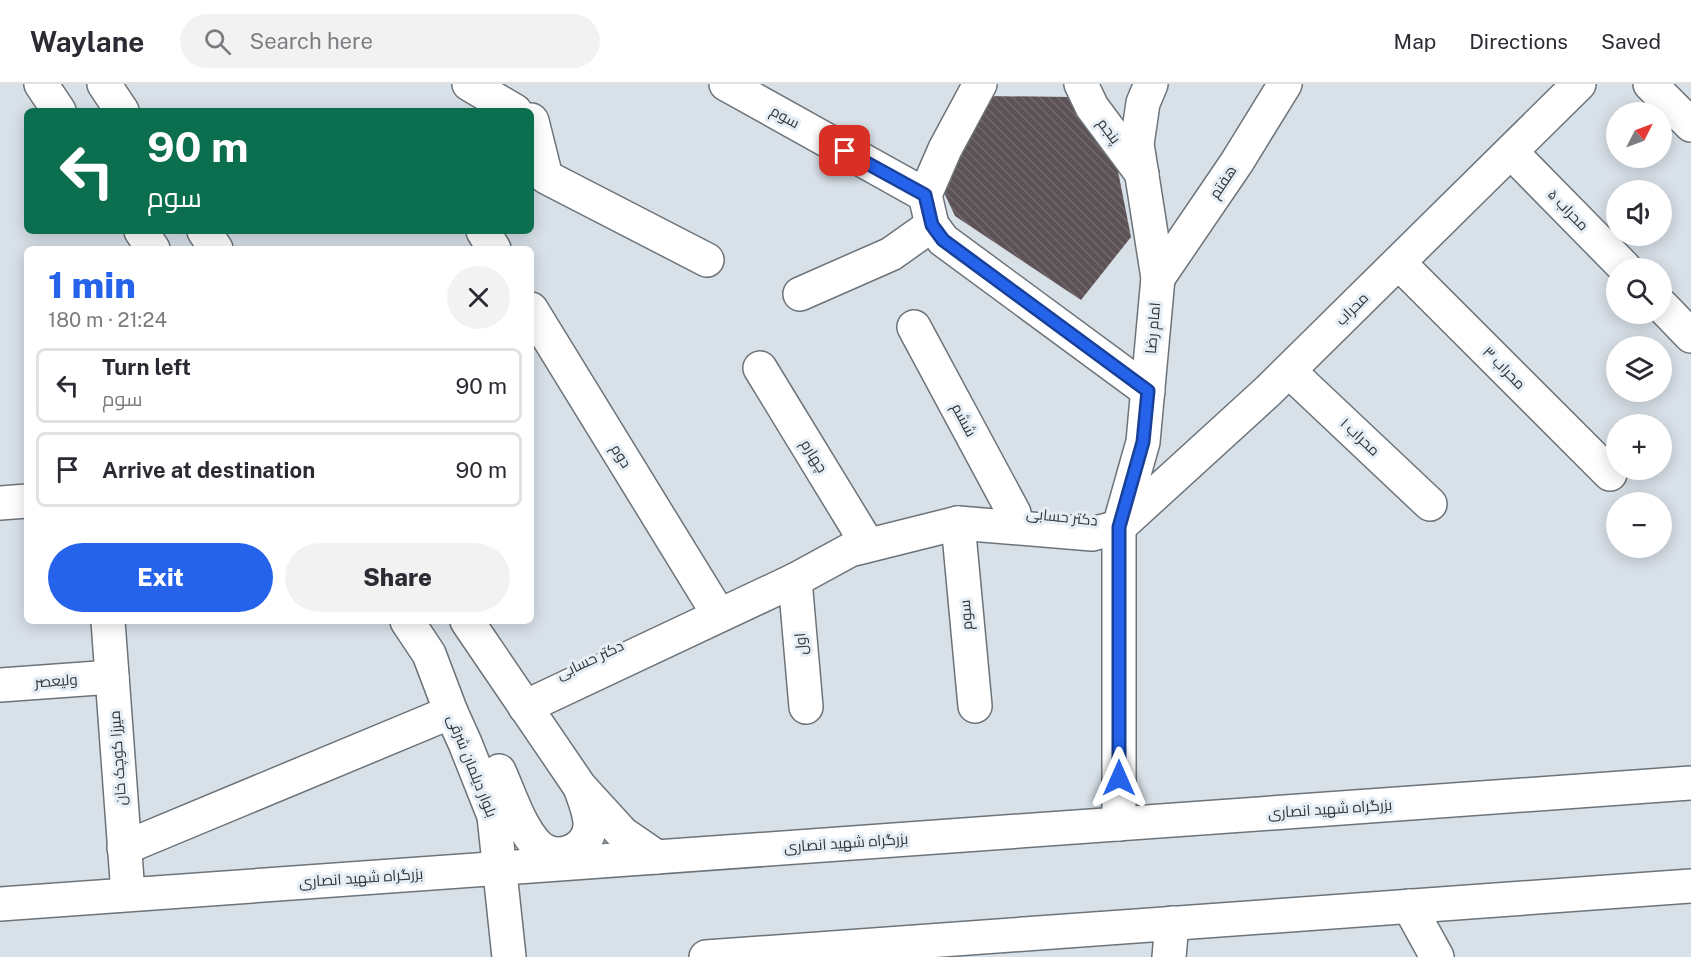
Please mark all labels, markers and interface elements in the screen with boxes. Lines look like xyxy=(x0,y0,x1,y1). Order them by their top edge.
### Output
search box xyxy=(180,14,600,68)
text: Waylane xyxy=(30,25,144,58)
icon: search xyxy=(201,25,234,58)
text: Search here xyxy=(249,28,373,54)
text: Map xyxy=(1394,29,1436,54)
text: Directions xyxy=(1469,29,1568,54)
text: Saved xyxy=(1601,29,1661,54)
street label: سوم xyxy=(767,102,803,133)
north arrow xyxy=(1606,102,1672,168)
map controls xyxy=(1606,102,1672,558)
street label: پنجم xyxy=(1093,115,1124,148)
text: 90 m xyxy=(147,122,249,171)
pin xyxy=(819,125,870,176)
icon: left xyxy=(48,132,126,210)
icon: arrive xyxy=(828,134,861,167)
street label: هفتم xyxy=(1206,162,1241,202)
button: sound xyxy=(1606,180,1672,246)
text: سوم xyxy=(147,181,202,213)
street label: محراب ۵ xyxy=(1544,185,1592,235)
button: search xyxy=(1606,258,1672,324)
text: 1 min xyxy=(48,264,136,306)
button: close xyxy=(447,266,510,329)
street label: محراب xyxy=(1332,289,1372,329)
street label: امام رضا xyxy=(1142,301,1165,355)
text: 180 m · 21:24 xyxy=(48,308,167,332)
button: layers xyxy=(1606,336,1672,402)
street label: محراب ۳ xyxy=(1479,343,1529,393)
text: Turn left xyxy=(102,354,191,380)
icon: left xyxy=(51,369,84,402)
text: 90 m xyxy=(456,373,507,399)
text: سوم xyxy=(102,387,143,411)
street label: ششم xyxy=(947,400,980,440)
street label: محراب ۱ xyxy=(1337,414,1383,460)
button: + xyxy=(1606,414,1672,480)
street label: چهارم xyxy=(796,436,831,477)
street label: دوم xyxy=(606,441,635,472)
icon: arrive xyxy=(51,453,84,486)
text: Arrive at destination xyxy=(102,457,315,483)
text: 90 m xyxy=(456,457,507,483)
button: − xyxy=(1606,492,1672,558)
street label: دکتر حسابی xyxy=(1025,504,1099,531)
button: Exit xyxy=(48,543,273,612)
button: Share xyxy=(285,543,510,612)
street label: سوم xyxy=(956,599,977,631)
street label: اول xyxy=(791,632,811,656)
street label: دکتر حسابی xyxy=(554,637,627,684)
street label: ولیعصر xyxy=(33,671,78,692)
street label: میرزا کوچک خان xyxy=(106,710,131,806)
street label: بلوار دیلمان شرقی xyxy=(442,712,501,820)
position arrow xyxy=(1087,746,1151,810)
street label: بزرگراه شهید انصاری xyxy=(1267,796,1393,823)
street label: بزرگراه شهید انصاری xyxy=(783,830,909,857)
street label: بزرگراه شهید انصاری xyxy=(298,865,424,892)

